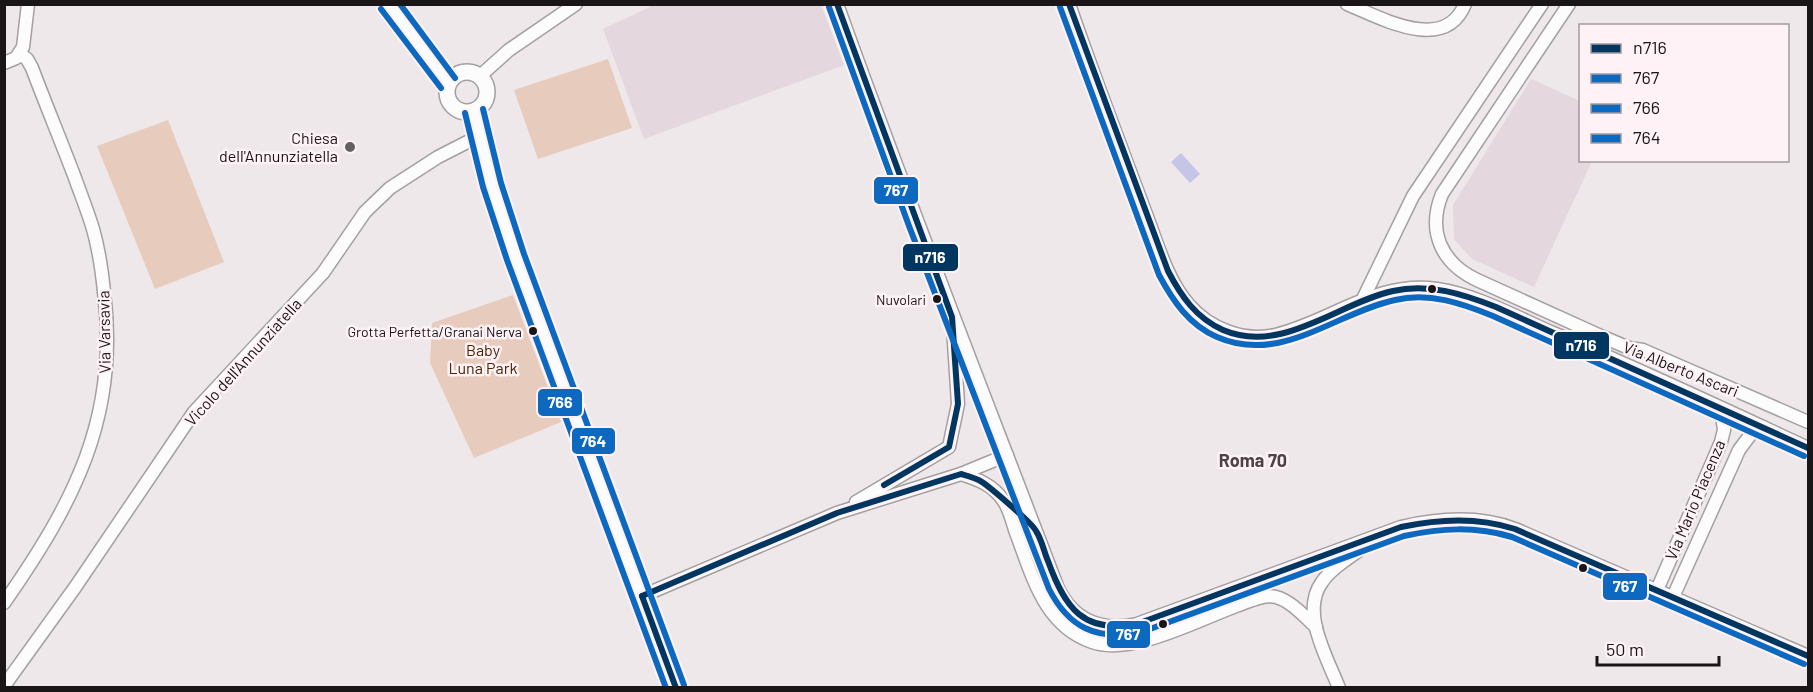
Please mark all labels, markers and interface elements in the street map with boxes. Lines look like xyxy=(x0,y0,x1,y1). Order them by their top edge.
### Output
legend xyxy=(1579,24,1789,162)
text: n716 xyxy=(1633,36,1667,58)
text: 767 xyxy=(1633,66,1660,88)
text: 766 xyxy=(1633,96,1660,118)
text: 764 xyxy=(1633,126,1661,148)
place label: Chiesa dell'Annunziatella xyxy=(219,128,338,165)
marker: Chiesa dell'Annunziatella xyxy=(343,140,357,154)
line badge: 767 xyxy=(873,176,919,205)
text: 767 xyxy=(884,180,908,199)
line badge: n716 xyxy=(902,243,959,272)
text: n716 xyxy=(914,247,946,266)
unlabelled marker xyxy=(1426,283,1438,295)
street label: Via Varsavia xyxy=(93,290,114,374)
place label: Nuvolari xyxy=(876,291,926,308)
marker: Nuvolari xyxy=(931,293,943,305)
street label: Vicolo dell'Annunziatella xyxy=(180,294,305,429)
place label: Grotta Perfetta/Granai Nerva xyxy=(347,323,522,340)
marker: Grotta Perfetta/Granai Nerva xyxy=(527,325,539,337)
line badge: n716 xyxy=(1553,331,1610,360)
text: n716 xyxy=(1565,335,1597,354)
street label: Via Alberto Ascari xyxy=(1621,337,1742,400)
park label: Baby Luna Park xyxy=(448,340,518,377)
line badge: 766 xyxy=(537,388,583,417)
text: 766 xyxy=(547,392,573,411)
line badge: 764 xyxy=(571,427,616,455)
text: 764 xyxy=(580,431,606,450)
street label: Via Mario Piacenza xyxy=(1661,437,1728,563)
district label: Roma 70 xyxy=(1219,449,1287,471)
unlabelled marker xyxy=(1577,562,1589,574)
line badge: 767 xyxy=(1602,572,1648,601)
text: 767 xyxy=(1613,576,1637,595)
unlabelled marker xyxy=(1157,618,1169,630)
line badge: 767 xyxy=(1106,620,1151,649)
text: 767 xyxy=(1116,624,1140,643)
scale bar xyxy=(1597,629,1718,667)
text: 50 m xyxy=(1606,638,1644,660)

